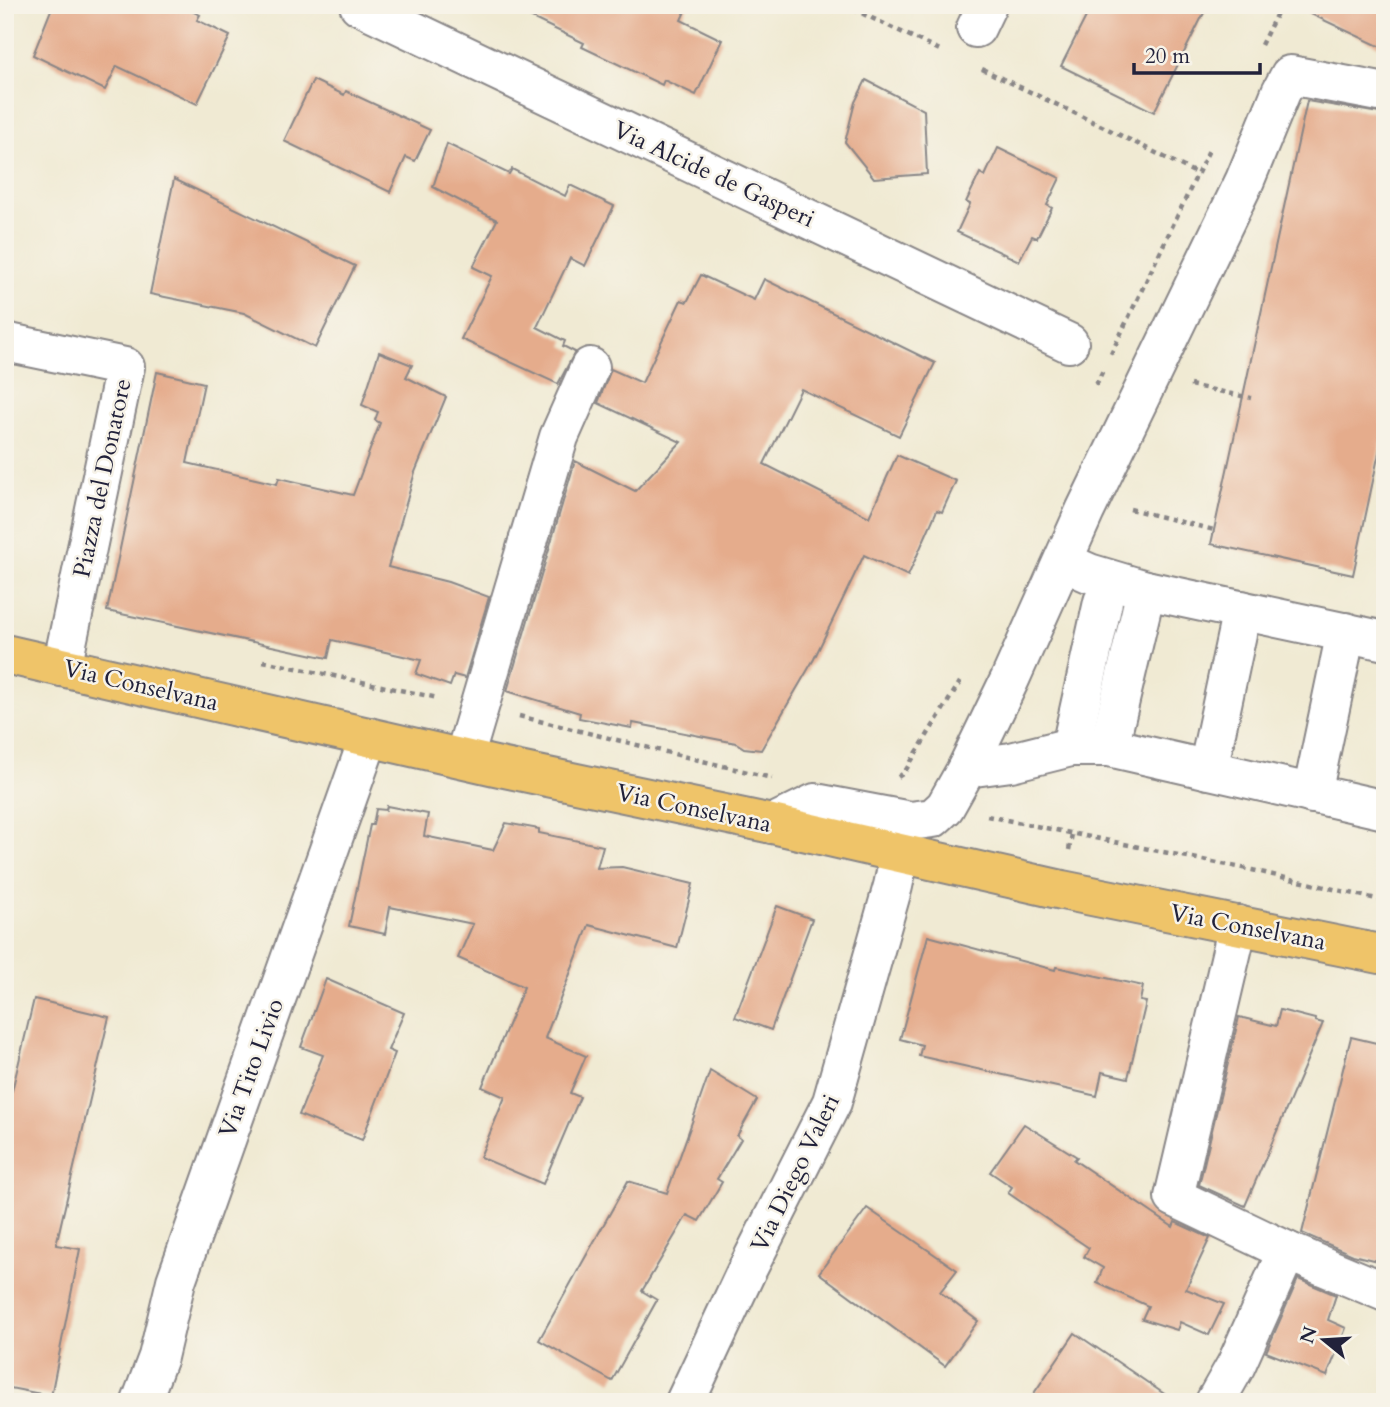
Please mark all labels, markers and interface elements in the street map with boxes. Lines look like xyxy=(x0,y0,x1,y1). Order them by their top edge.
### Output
scale bar xyxy=(1134,32,1260,76)
text: 20 m xyxy=(1145,42,1190,71)
street label: Via Alcide de Gasperi xyxy=(608,113,820,236)
street label: Piazza del Donatore xyxy=(65,376,140,581)
street label: Via Conselvana xyxy=(60,652,222,719)
street label: Via Conselvana xyxy=(613,776,775,841)
street label: Via Conselvana xyxy=(1167,896,1329,959)
street label: Via Tito Livio xyxy=(211,994,292,1142)
street label: Via Diego Valeri xyxy=(743,1089,848,1258)
north arrow xyxy=(1288,1306,1358,1376)
text: N xyxy=(1294,1323,1324,1347)

